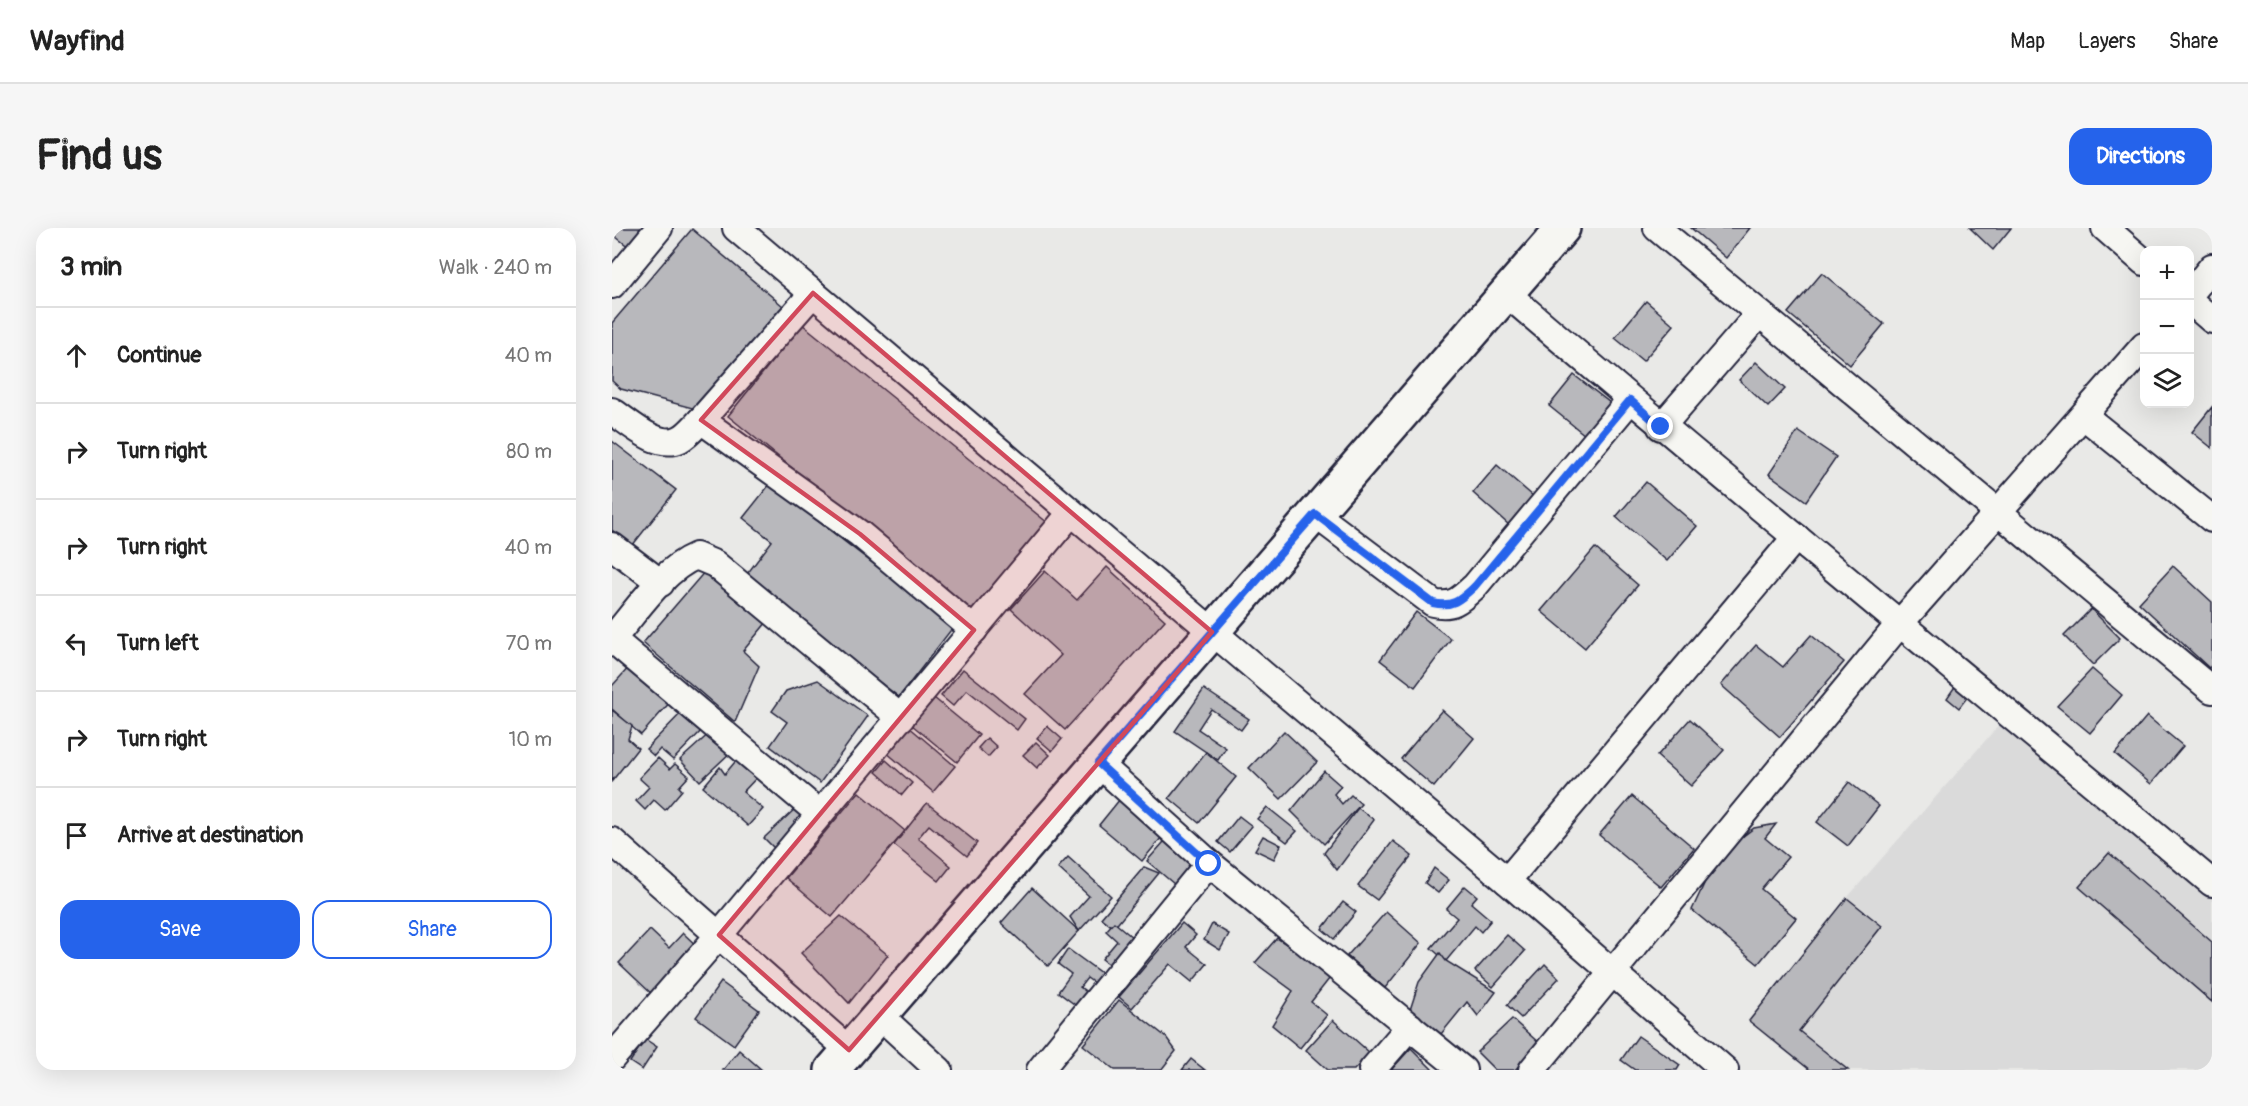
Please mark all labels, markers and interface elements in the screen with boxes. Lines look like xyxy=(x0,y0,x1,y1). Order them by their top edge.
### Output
text: Wayfind xyxy=(30,24,125,59)
text: Map xyxy=(2010,28,2045,55)
text: Layers xyxy=(2078,28,2136,55)
text: Share xyxy=(2169,28,2218,55)
button: Directions xyxy=(2069,128,2212,185)
text: Find us xyxy=(36,130,162,182)
map controls xyxy=(2140,246,2194,408)
button: + xyxy=(2140,246,2194,300)
text: 3 min xyxy=(60,251,122,283)
text: Walk · 240 m xyxy=(439,255,552,280)
button: − xyxy=(2140,300,2194,354)
icon: ahead xyxy=(60,339,93,372)
text: Continue xyxy=(117,341,201,369)
text: 40 m xyxy=(505,343,552,368)
button: layers xyxy=(2140,354,2194,408)
route end xyxy=(1647,413,1673,439)
icon: right xyxy=(60,435,93,468)
text: Turn right xyxy=(117,437,207,465)
text: 80 m xyxy=(506,439,552,464)
icon: right xyxy=(60,531,93,564)
text: Turn right xyxy=(117,533,207,561)
text: 40 m xyxy=(505,535,552,560)
icon: left xyxy=(60,627,93,660)
text: Turn left xyxy=(117,629,199,657)
text: 70 m xyxy=(506,631,552,656)
icon: right xyxy=(60,723,93,756)
text: Turn right xyxy=(117,725,207,753)
text: 10 m xyxy=(508,727,552,752)
icon: arrive xyxy=(60,819,93,852)
text: Arrive at destination xyxy=(117,821,303,849)
route start xyxy=(1195,850,1221,876)
button: Save xyxy=(60,900,300,959)
button: Share xyxy=(312,900,552,959)

